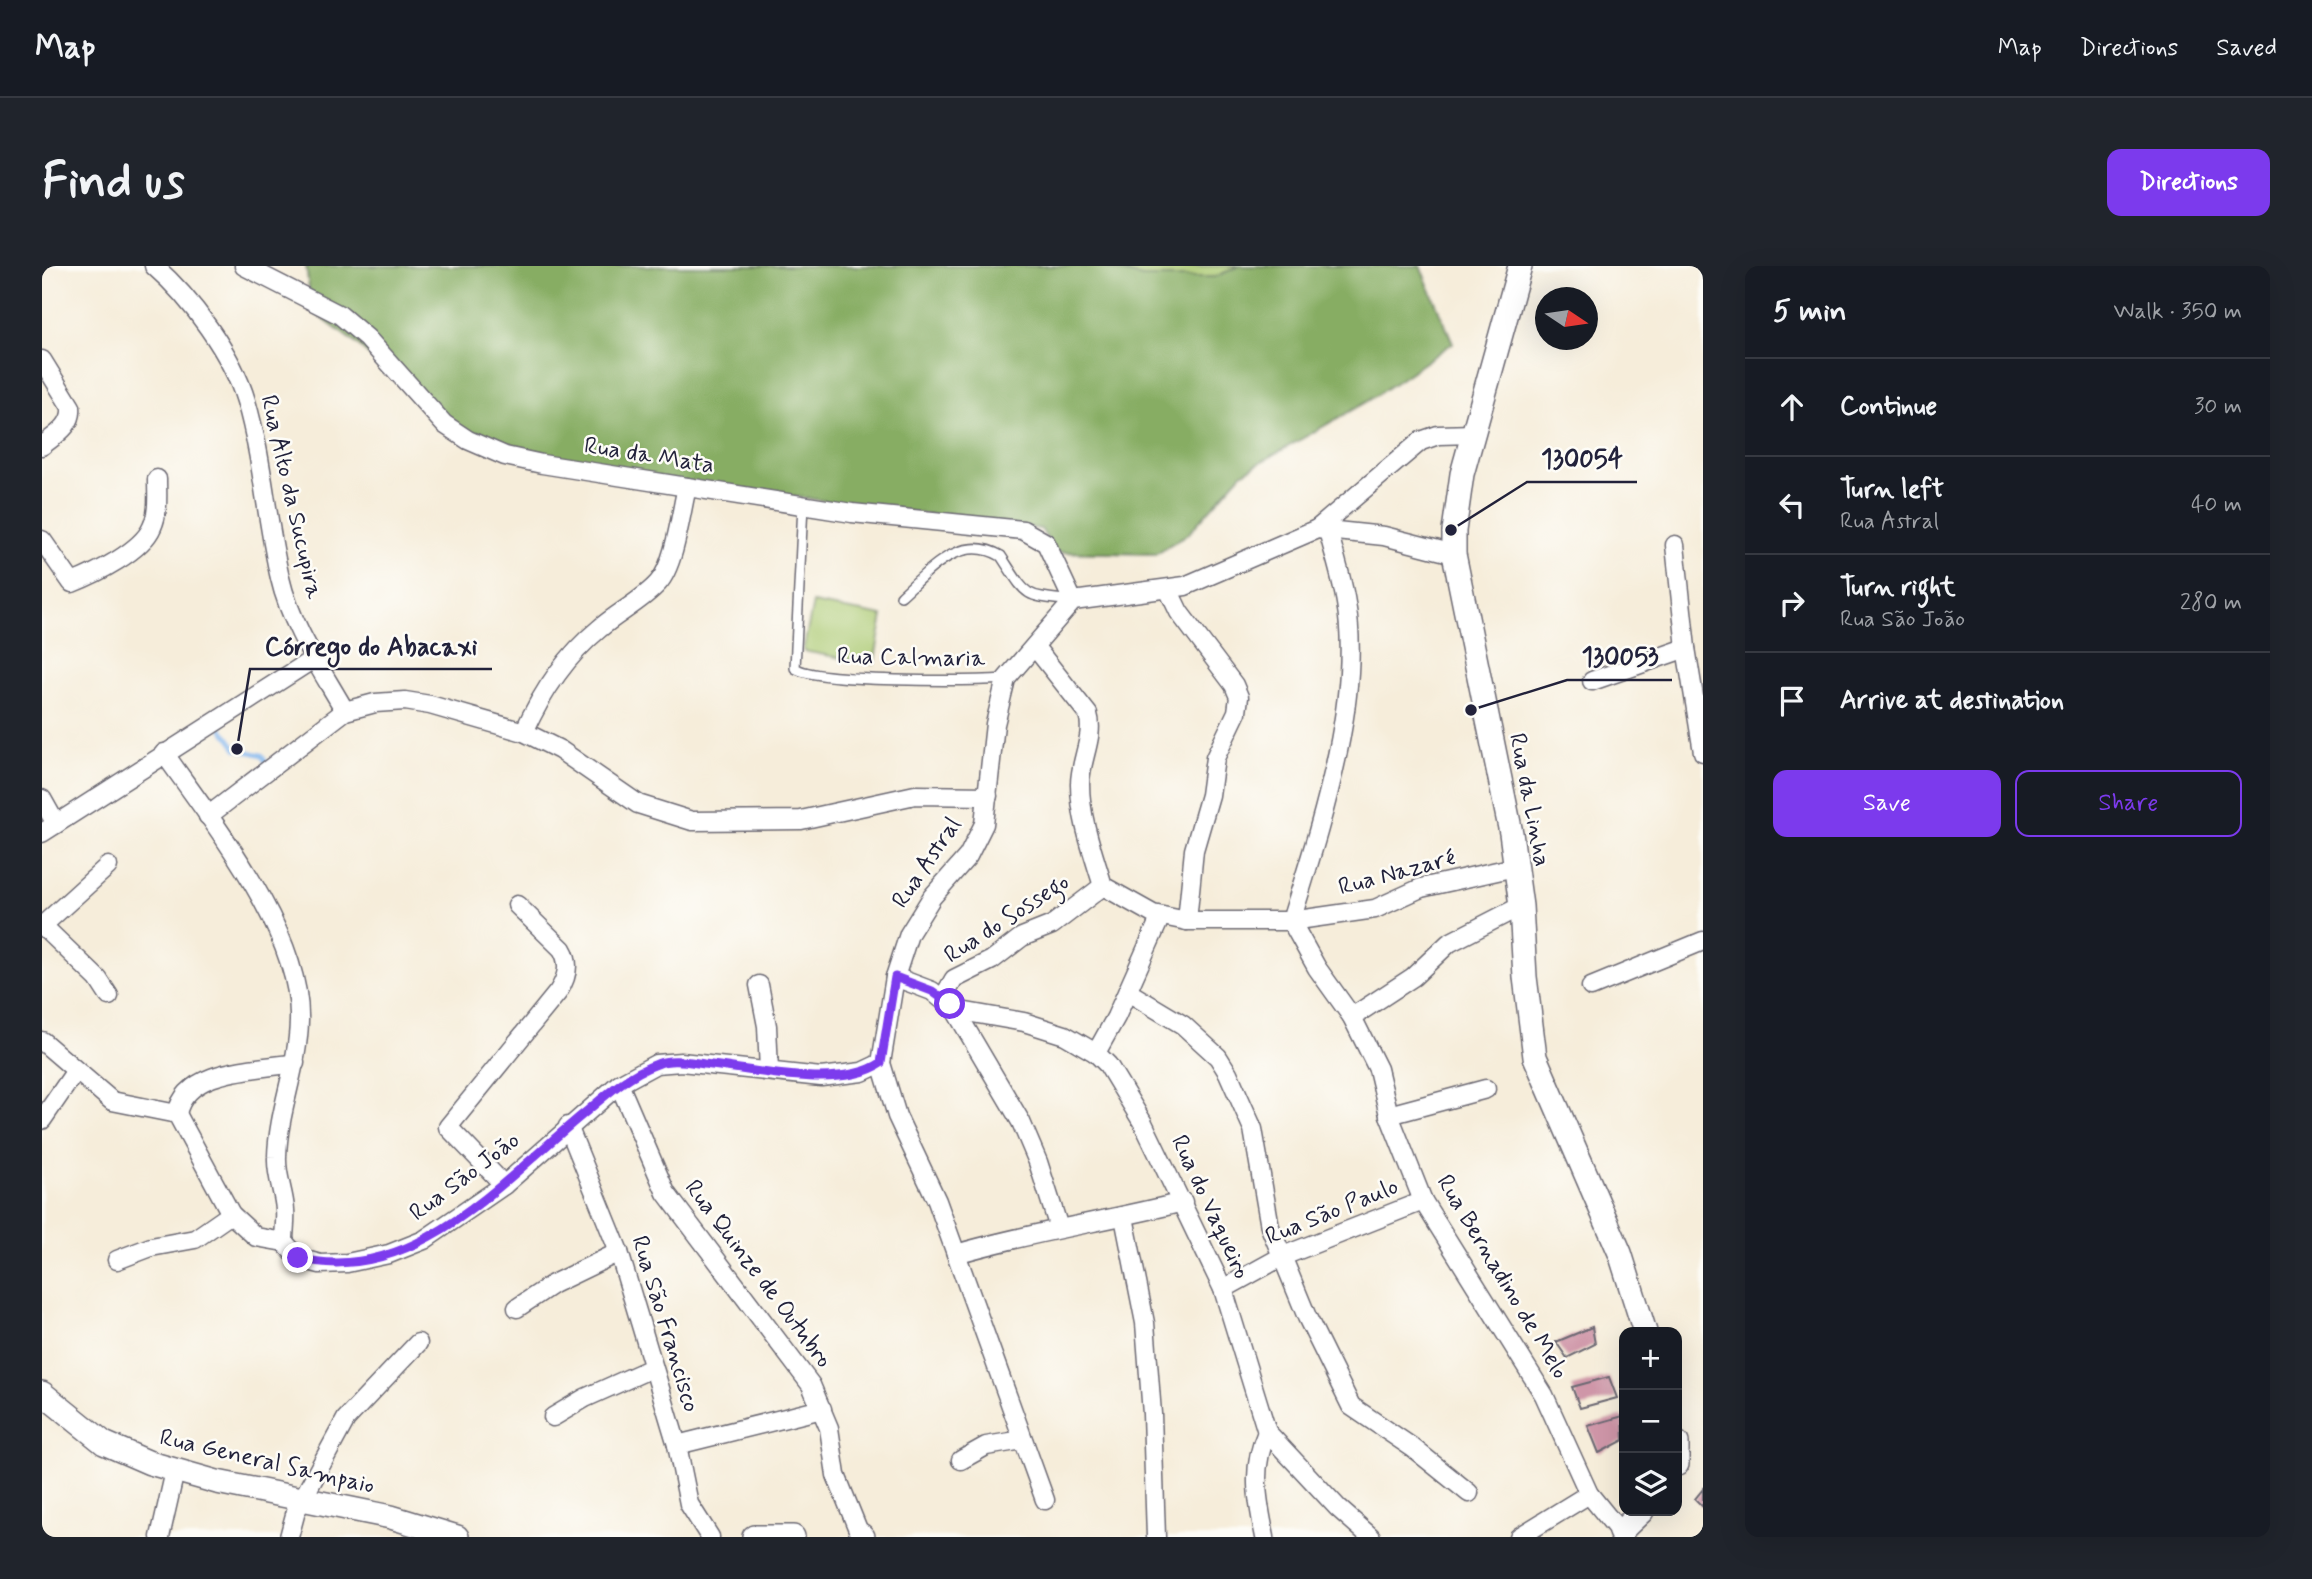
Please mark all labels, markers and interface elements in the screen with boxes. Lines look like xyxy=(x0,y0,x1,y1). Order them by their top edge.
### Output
text: Map xyxy=(35,26,95,70)
text: Map xyxy=(1998,33,2042,64)
text: Directions xyxy=(2080,33,2178,64)
text: Saved xyxy=(2216,33,2277,64)
button: Directions xyxy=(2107,149,2270,216)
text: Find us xyxy=(42,150,185,215)
north arrow xyxy=(1535,287,1598,350)
text: 5 min xyxy=(1773,292,1847,331)
text: Walk · 350 m xyxy=(2114,297,2242,327)
icon: ahead xyxy=(1773,388,1811,426)
text: Continue xyxy=(1840,390,1937,424)
street label: Rua Alto da Sucupira xyxy=(252,392,330,602)
text: 30 m xyxy=(2194,392,2242,422)
street label: Rua da Mata xyxy=(582,430,716,482)
callout: 130054 xyxy=(1527,435,1637,482)
text: 130054 xyxy=(1541,443,1624,477)
text: Turn left xyxy=(1840,473,1944,507)
icon: left xyxy=(1773,486,1811,524)
text: 40 m xyxy=(2191,490,2242,520)
text: Rua Astral xyxy=(1840,507,1939,537)
text: Turn right xyxy=(1840,571,1956,605)
icon: right xyxy=(1773,584,1811,622)
text: 280 m xyxy=(2180,588,2242,618)
text: Rua São João xyxy=(1840,605,1965,635)
callout: Córrego do Abacaxi xyxy=(250,622,492,669)
text: Córrego do Abacaxi xyxy=(265,631,477,668)
callout: 130053 xyxy=(1567,633,1672,680)
street label: Rua Calmaria xyxy=(837,641,986,675)
text: 130053 xyxy=(1581,641,1659,675)
icon: arrive xyxy=(1773,682,1811,720)
text: Arrive at destination xyxy=(1840,684,2064,718)
street label: Rua da Linha xyxy=(1501,731,1557,869)
button: Save xyxy=(1773,770,2001,837)
button: Share xyxy=(2015,770,2242,837)
street label: Rua Astral xyxy=(885,811,969,915)
street label: Rua Nazaré xyxy=(1335,842,1459,903)
street label: Rua do Sossego xyxy=(938,867,1077,974)
route start xyxy=(934,988,965,1019)
street label: Rua São João xyxy=(404,1125,526,1229)
street label: Rua do Vaqueiro xyxy=(1163,1130,1257,1284)
street label: Rua Bernadino de Melo xyxy=(1429,1169,1575,1385)
street label: Rua São Paulo xyxy=(1261,1171,1403,1253)
street label: Rua Quinze de Outubro xyxy=(677,1174,839,1374)
street label: Rua São Francisco xyxy=(623,1232,707,1416)
route end xyxy=(282,1242,313,1273)
map controls xyxy=(1619,1327,1682,1516)
button: + xyxy=(1619,1327,1682,1390)
button: − xyxy=(1619,1390,1682,1453)
street label: Rua General Sampaio xyxy=(156,1422,378,1502)
button: layers xyxy=(1619,1453,1682,1516)

